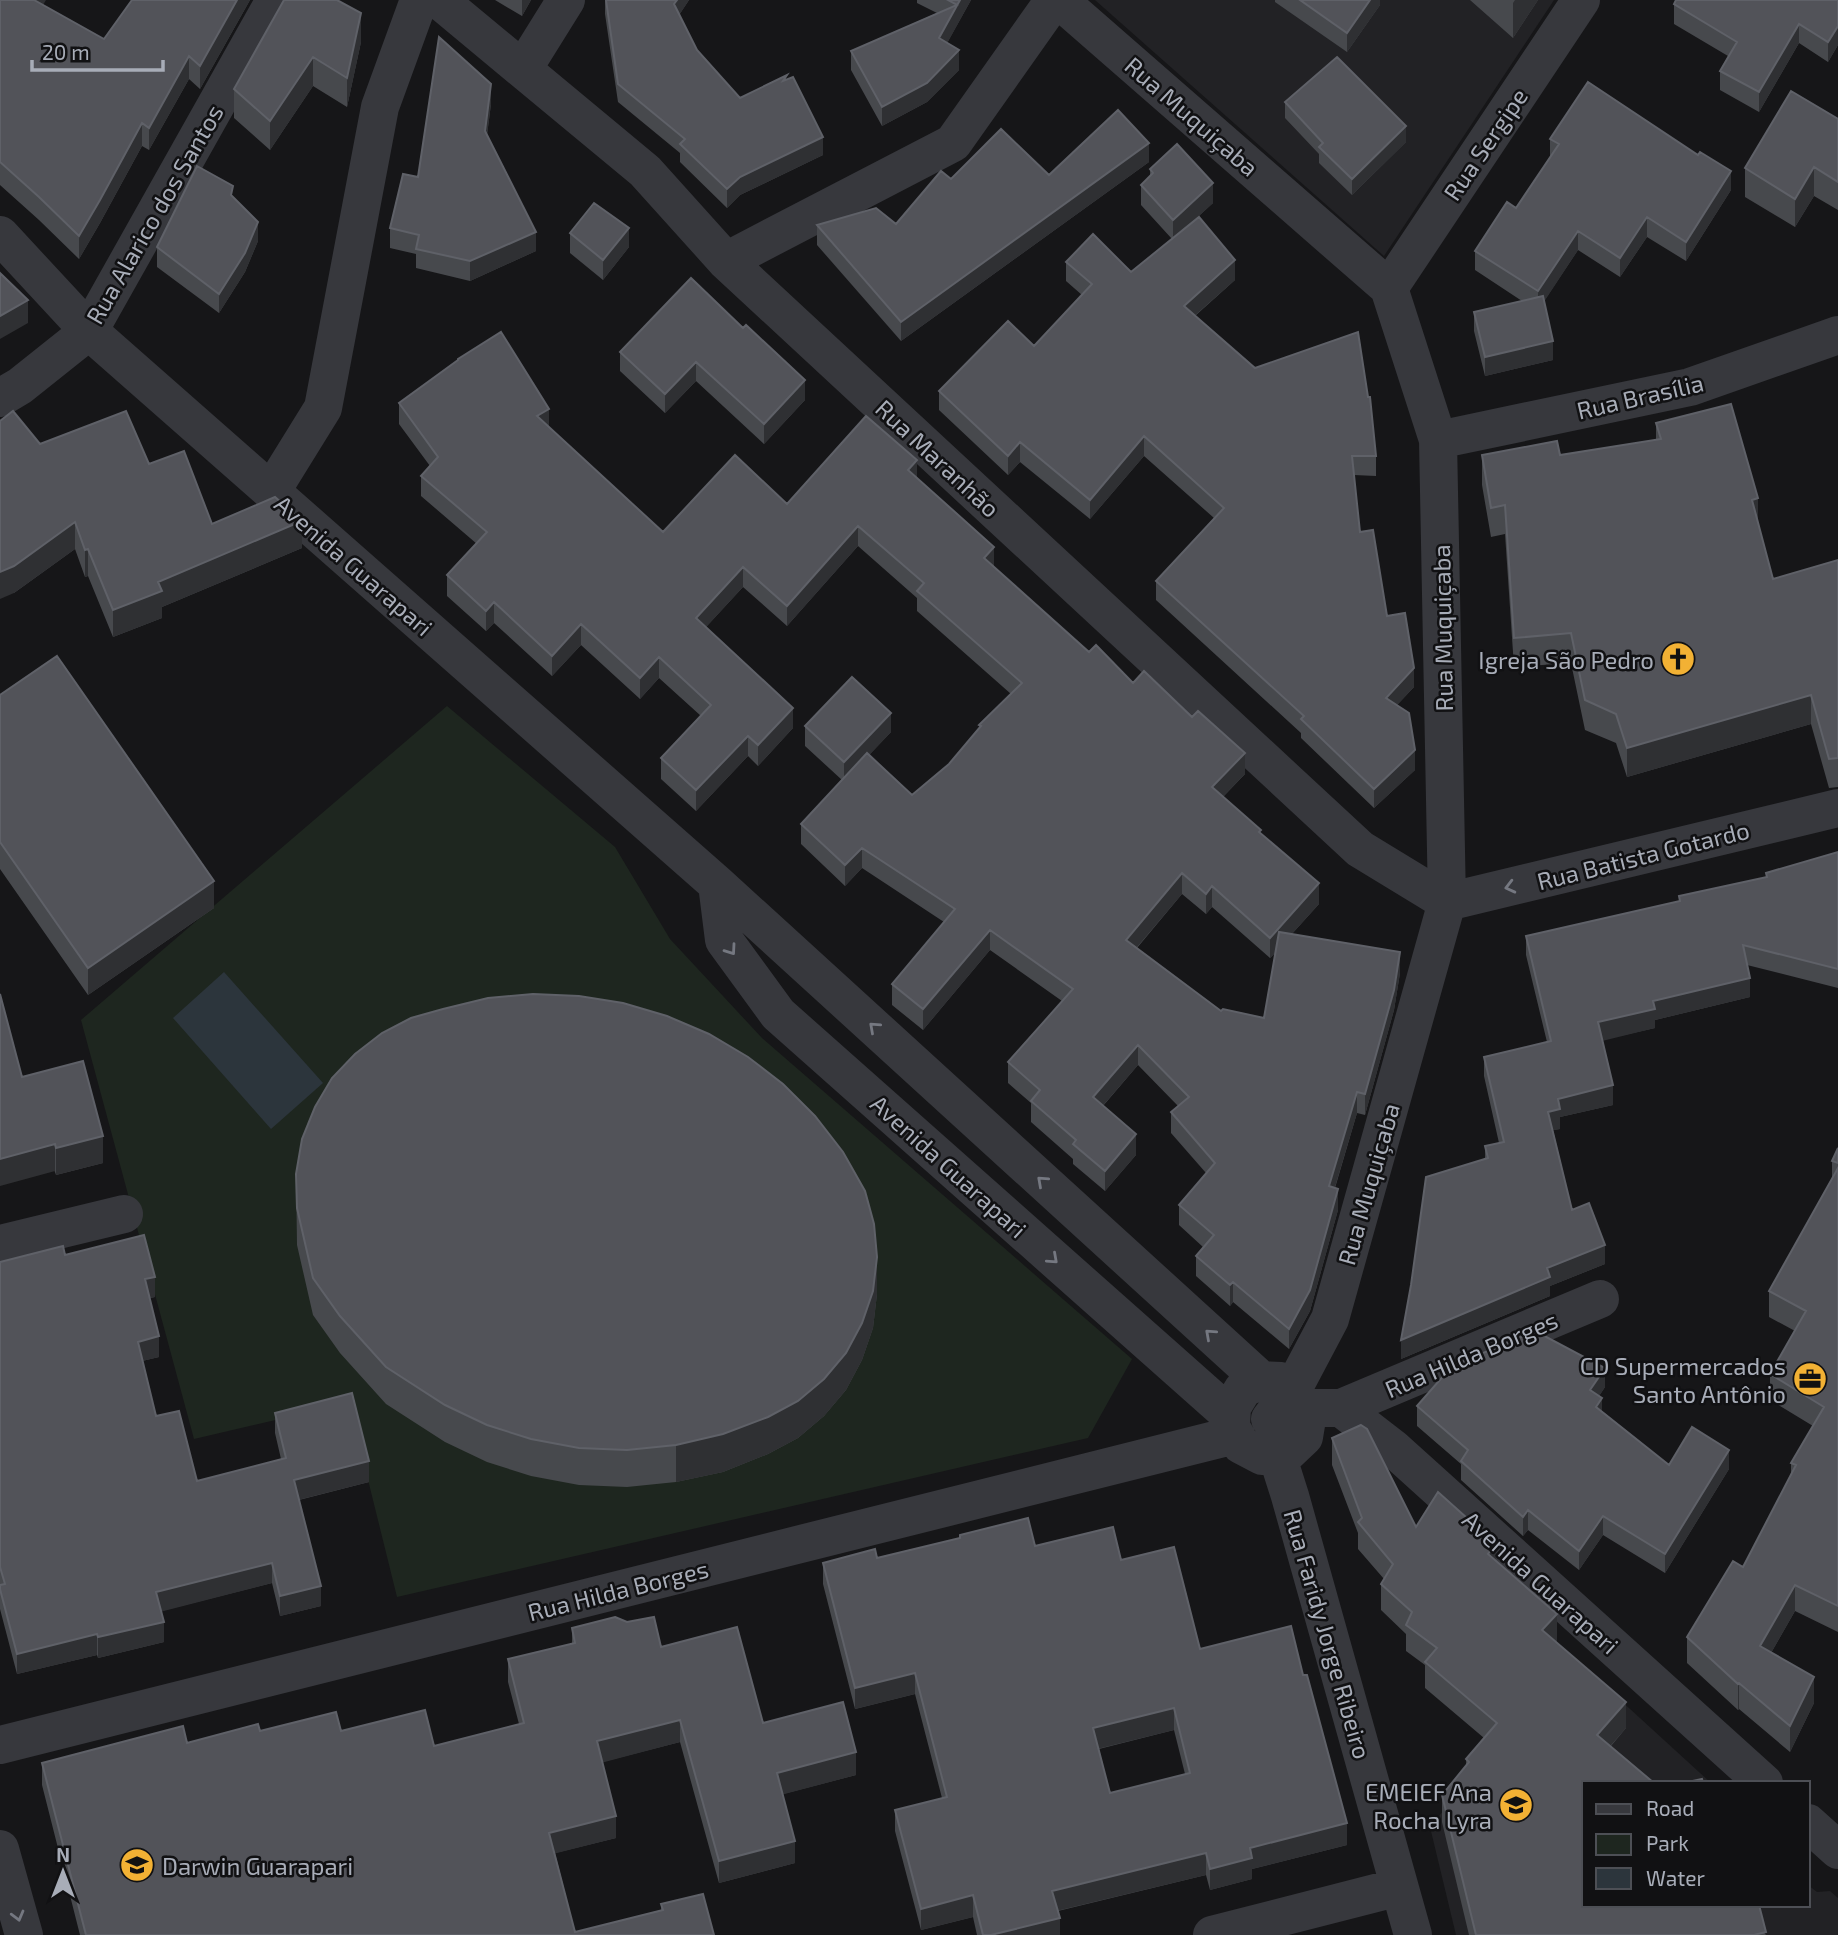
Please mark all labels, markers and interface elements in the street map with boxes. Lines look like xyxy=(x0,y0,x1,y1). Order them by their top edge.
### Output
scale bar xyxy=(32,28,163,72)
text: 20 m xyxy=(42,39,90,64)
street label: Rua Muquiçaba xyxy=(1119,50,1264,182)
street label: Rua Sergipe xyxy=(1437,82,1533,206)
street label: Rua Alarico dos Santos xyxy=(79,99,229,329)
street label: Rua Brasília xyxy=(1574,367,1706,425)
street label: Rua Maranhão xyxy=(870,393,1006,523)
street label: Avenida Guarapari xyxy=(269,489,439,641)
street label: Rua Muquiçaba xyxy=(1426,544,1459,712)
church icon: Igreja São Pedro xyxy=(1659,640,1697,678)
place label: Igreja São Pedro xyxy=(1478,645,1654,674)
street label: Rua Batista Gotardo xyxy=(1534,815,1752,895)
one-way arrow xyxy=(1504,879,1516,894)
one-way arrow xyxy=(723,942,735,955)
one-way arrow xyxy=(869,1023,882,1036)
street label: Avenida Guarapari xyxy=(865,1088,1033,1244)
street label: Rua Muquiçaba xyxy=(1331,1100,1406,1268)
one-way arrow xyxy=(1037,1176,1050,1189)
one-way arrow xyxy=(1045,1251,1058,1263)
street label: Rua Hilda Borges xyxy=(1380,1305,1562,1403)
one-way arrow xyxy=(1205,1330,1218,1342)
place label: CD Supermercados Santo Antônio xyxy=(1580,1351,1786,1408)
office icon: CD Supermercados Santo Antônio xyxy=(1791,1360,1829,1398)
street label: Avenida Guarapari xyxy=(1457,1504,1625,1660)
street label: Rua Faridy Jorge Ribeiro xyxy=(1278,1506,1378,1762)
street label: Rua Hilda Borges xyxy=(525,1554,711,1626)
place label: EMEIEF Ana Rocha Lyra xyxy=(1365,1777,1492,1834)
legend xyxy=(1582,1781,1810,1907)
school or university icon: EMEIEF Ana Rocha Lyra xyxy=(1497,1786,1535,1824)
text: Road xyxy=(1646,1795,1694,1820)
text: Park xyxy=(1646,1830,1689,1855)
north arrow xyxy=(28,1837,98,1907)
text: N xyxy=(56,1843,70,1866)
school or university icon: Darwin Guarapari xyxy=(118,1846,156,1884)
place label: Darwin Guarapari xyxy=(162,1851,353,1880)
text: Water xyxy=(1646,1865,1705,1890)
one-way arrow xyxy=(10,1910,25,1922)

